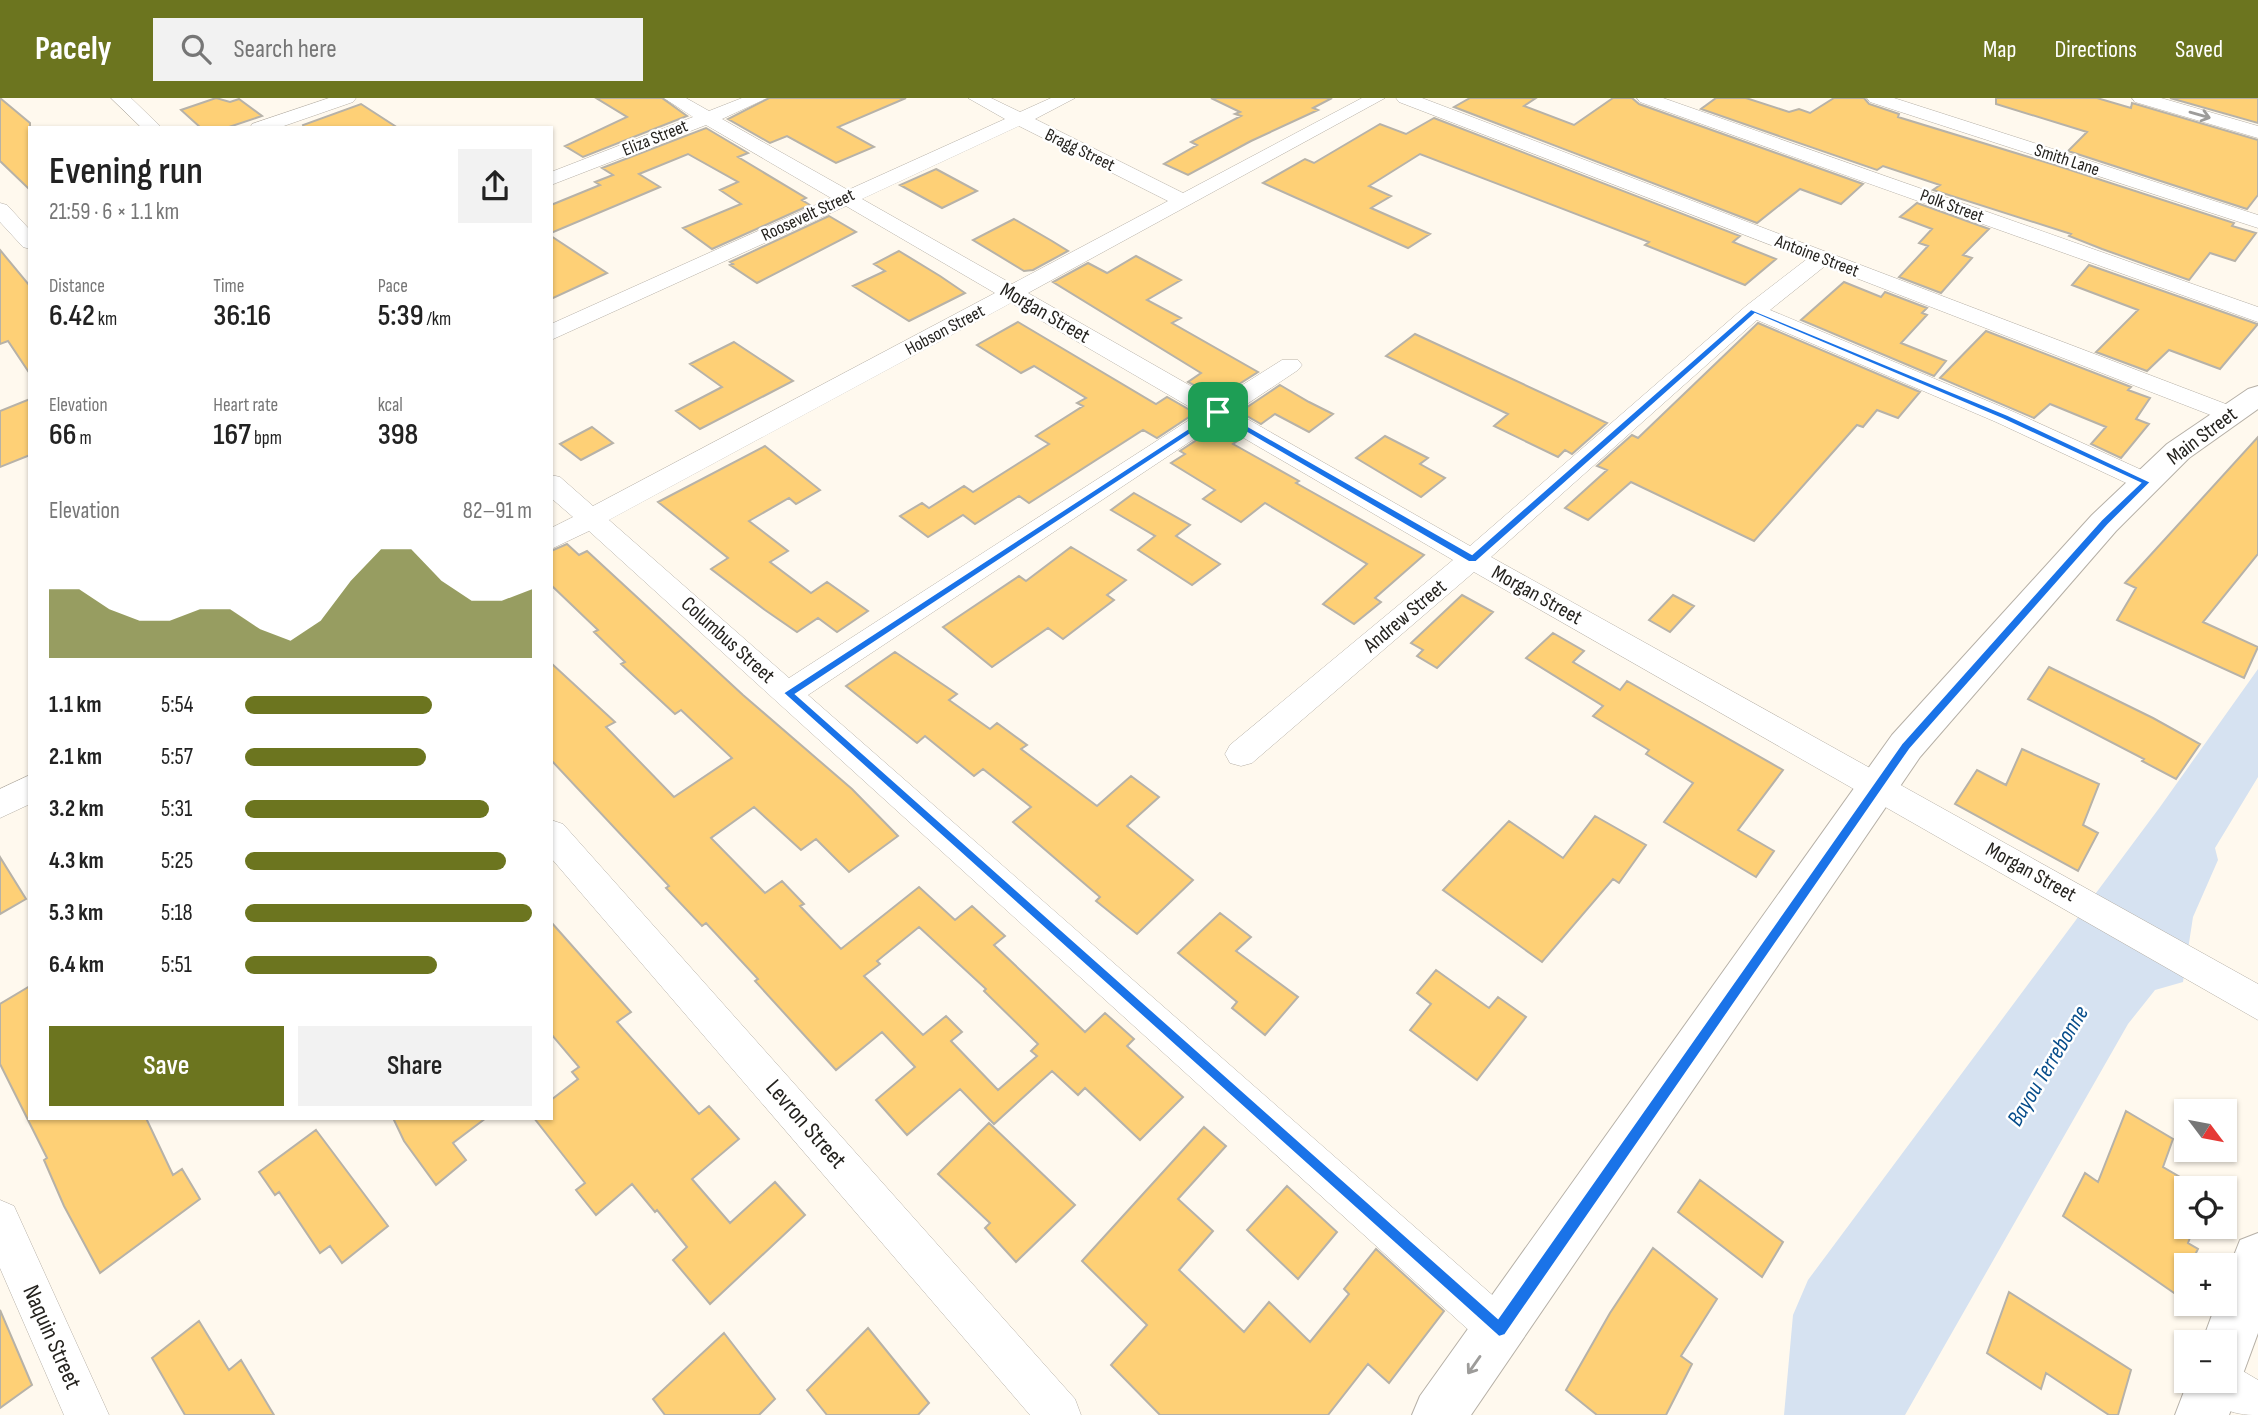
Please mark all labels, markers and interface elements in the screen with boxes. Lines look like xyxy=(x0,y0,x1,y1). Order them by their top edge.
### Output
search box xyxy=(153,18,643,81)
text: Pacely xyxy=(35,29,111,69)
icon: search xyxy=(177,30,215,68)
text: Search here xyxy=(233,34,337,65)
text: Map xyxy=(1983,35,2016,64)
text: Directions xyxy=(2054,35,2137,64)
text: Saved xyxy=(2175,35,2223,64)
one-way arrow xyxy=(2188,109,2210,122)
street label: Eliza Street xyxy=(619,115,691,161)
street label: Bragg Street xyxy=(1042,124,1119,176)
street label: Smith Lane xyxy=(2032,140,2102,180)
text: Evening run xyxy=(49,149,203,194)
button: share xyxy=(458,149,532,223)
street label: Roosevelt Street xyxy=(758,184,858,246)
street label: Polk Street xyxy=(1917,185,1987,227)
text: 21:59 · 6 × 1.1 km xyxy=(49,198,179,226)
street label: Antoine Street xyxy=(1771,230,1862,282)
text: Distance xyxy=(49,275,105,298)
text: Time xyxy=(213,275,244,298)
text: Pace xyxy=(378,275,408,298)
street label: Morgan Street xyxy=(996,277,1094,349)
text: 6.42 xyxy=(49,298,95,334)
text: 36:16 xyxy=(213,298,271,334)
text: 5:39 xyxy=(378,298,424,334)
street label: Hobson Street xyxy=(902,300,989,360)
text: km xyxy=(95,308,117,331)
text: /km xyxy=(424,308,451,331)
pin xyxy=(1188,382,1248,442)
icon: arrive xyxy=(1199,393,1237,431)
text: Elevation xyxy=(49,394,108,417)
text: Heart rate xyxy=(213,394,278,417)
text: kcal xyxy=(378,394,403,417)
street label: Main Street xyxy=(2162,402,2242,470)
text: 66 xyxy=(49,417,76,453)
text: 167 xyxy=(213,417,251,453)
text: 398 xyxy=(378,417,418,453)
text: m xyxy=(76,427,92,450)
text: bpm xyxy=(251,427,282,450)
text: Elevation xyxy=(49,497,120,525)
text: 82–91 m xyxy=(463,497,532,525)
street label: Morgan Street xyxy=(1487,560,1587,630)
street label: Andrew Street xyxy=(1358,574,1452,659)
street label: Columbus Street xyxy=(676,591,780,689)
text: 1.1 km xyxy=(49,691,102,719)
text: 5:54 xyxy=(161,691,193,719)
text: 2.1 km xyxy=(49,743,102,771)
text: 5:57 xyxy=(161,743,193,771)
text: 3.2 km xyxy=(49,795,104,823)
text: 5:31 xyxy=(161,795,192,823)
street label: Morgan Street xyxy=(1981,837,2081,907)
text: 4.3 km xyxy=(49,847,104,875)
text: 5:25 xyxy=(161,847,193,875)
text: 5.3 km xyxy=(49,899,103,927)
text: 5:18 xyxy=(161,899,193,927)
text: 6.4 km xyxy=(49,951,104,979)
text: 5:51 xyxy=(161,951,192,979)
water label: Bayou Terrebonne xyxy=(2001,1001,2095,1131)
button: Save xyxy=(49,1026,284,1106)
button: Share xyxy=(298,1026,532,1106)
street label: Levron Street xyxy=(759,1074,853,1174)
north arrow xyxy=(2174,1099,2236,1162)
map controls xyxy=(2174,1099,2237,1393)
button: locate xyxy=(2174,1176,2237,1239)
button: + xyxy=(2174,1253,2237,1316)
street label: Naquin Street xyxy=(16,1281,88,1393)
button: − xyxy=(2174,1330,2237,1393)
one-way arrow xyxy=(1467,1355,1481,1374)

